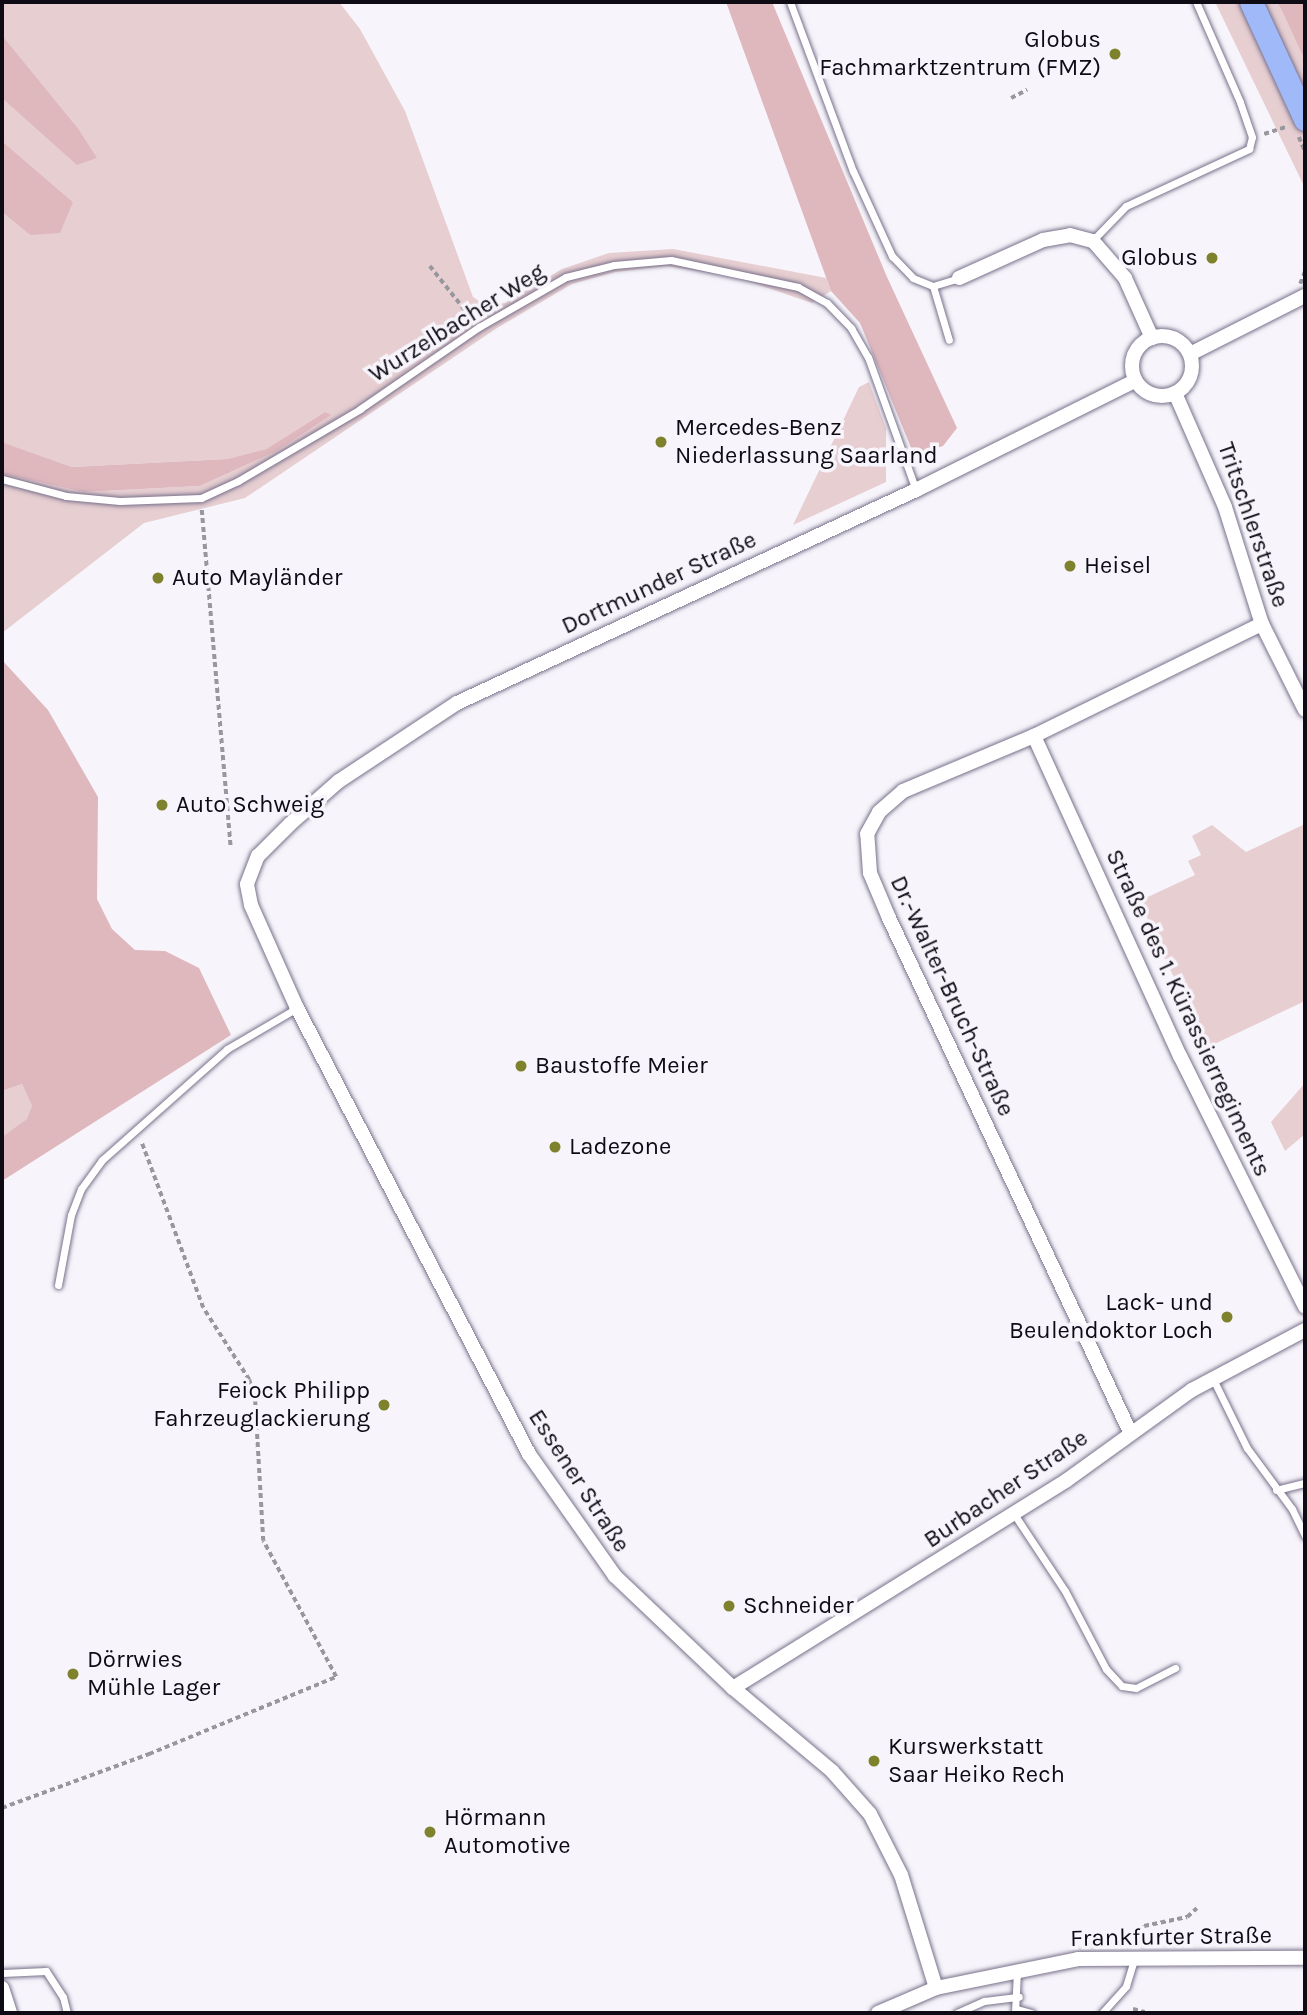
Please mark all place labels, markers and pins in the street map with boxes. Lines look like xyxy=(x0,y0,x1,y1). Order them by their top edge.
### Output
place label: Globus Fachmarktzentrum (FMZ) xyxy=(819,26,1101,82)
marker: Globus Fachmarktzentrum (FMZ) xyxy=(1107,46,1123,62)
place label: Globus xyxy=(1121,244,1198,272)
marker: Globus xyxy=(1204,250,1220,266)
place label: Mercedes-Benz Niederlassung Saarland xyxy=(675,414,938,470)
marker: Mercedes-Benz Niederlassung Saarland xyxy=(653,434,669,450)
place label: Heisel xyxy=(1084,552,1151,580)
marker: Heisel xyxy=(1062,558,1078,574)
place label: Auto Mayländer xyxy=(172,564,343,592)
marker: Auto Mayländer xyxy=(150,570,166,586)
place label: Auto Schweig xyxy=(176,791,324,819)
marker: Auto Schweig xyxy=(154,797,170,813)
place label: Baustoffe Meier xyxy=(535,1052,708,1080)
marker: Baustoffe Meier xyxy=(513,1058,529,1074)
place label: Ladezone xyxy=(569,1133,671,1161)
marker: Ladezone xyxy=(547,1139,563,1155)
place label: Lack- und Beulendoktor Loch xyxy=(1009,1289,1213,1345)
marker: Lack- und Beulendoktor Loch xyxy=(1219,1309,1235,1325)
place label: Feiock Philipp Fahrzeuglackierung xyxy=(153,1377,370,1433)
marker: Feiock Philipp Fahrzeuglackierung xyxy=(376,1397,392,1413)
place label: Schneider xyxy=(743,1592,854,1620)
marker: Schneider xyxy=(721,1598,737,1614)
place label: Dörrwies Mühle Lager xyxy=(87,1646,220,1702)
marker: Dörrwies Mühle Lager xyxy=(65,1666,81,1682)
place label: Kurswerkstatt Saar Heiko Rech xyxy=(888,1733,1065,1789)
marker: Kurswerkstatt Saar Heiko Rech xyxy=(866,1753,882,1769)
place label: Hörmann Automotive xyxy=(444,1804,571,1860)
marker: Hörmann Automotive xyxy=(422,1824,438,1840)

